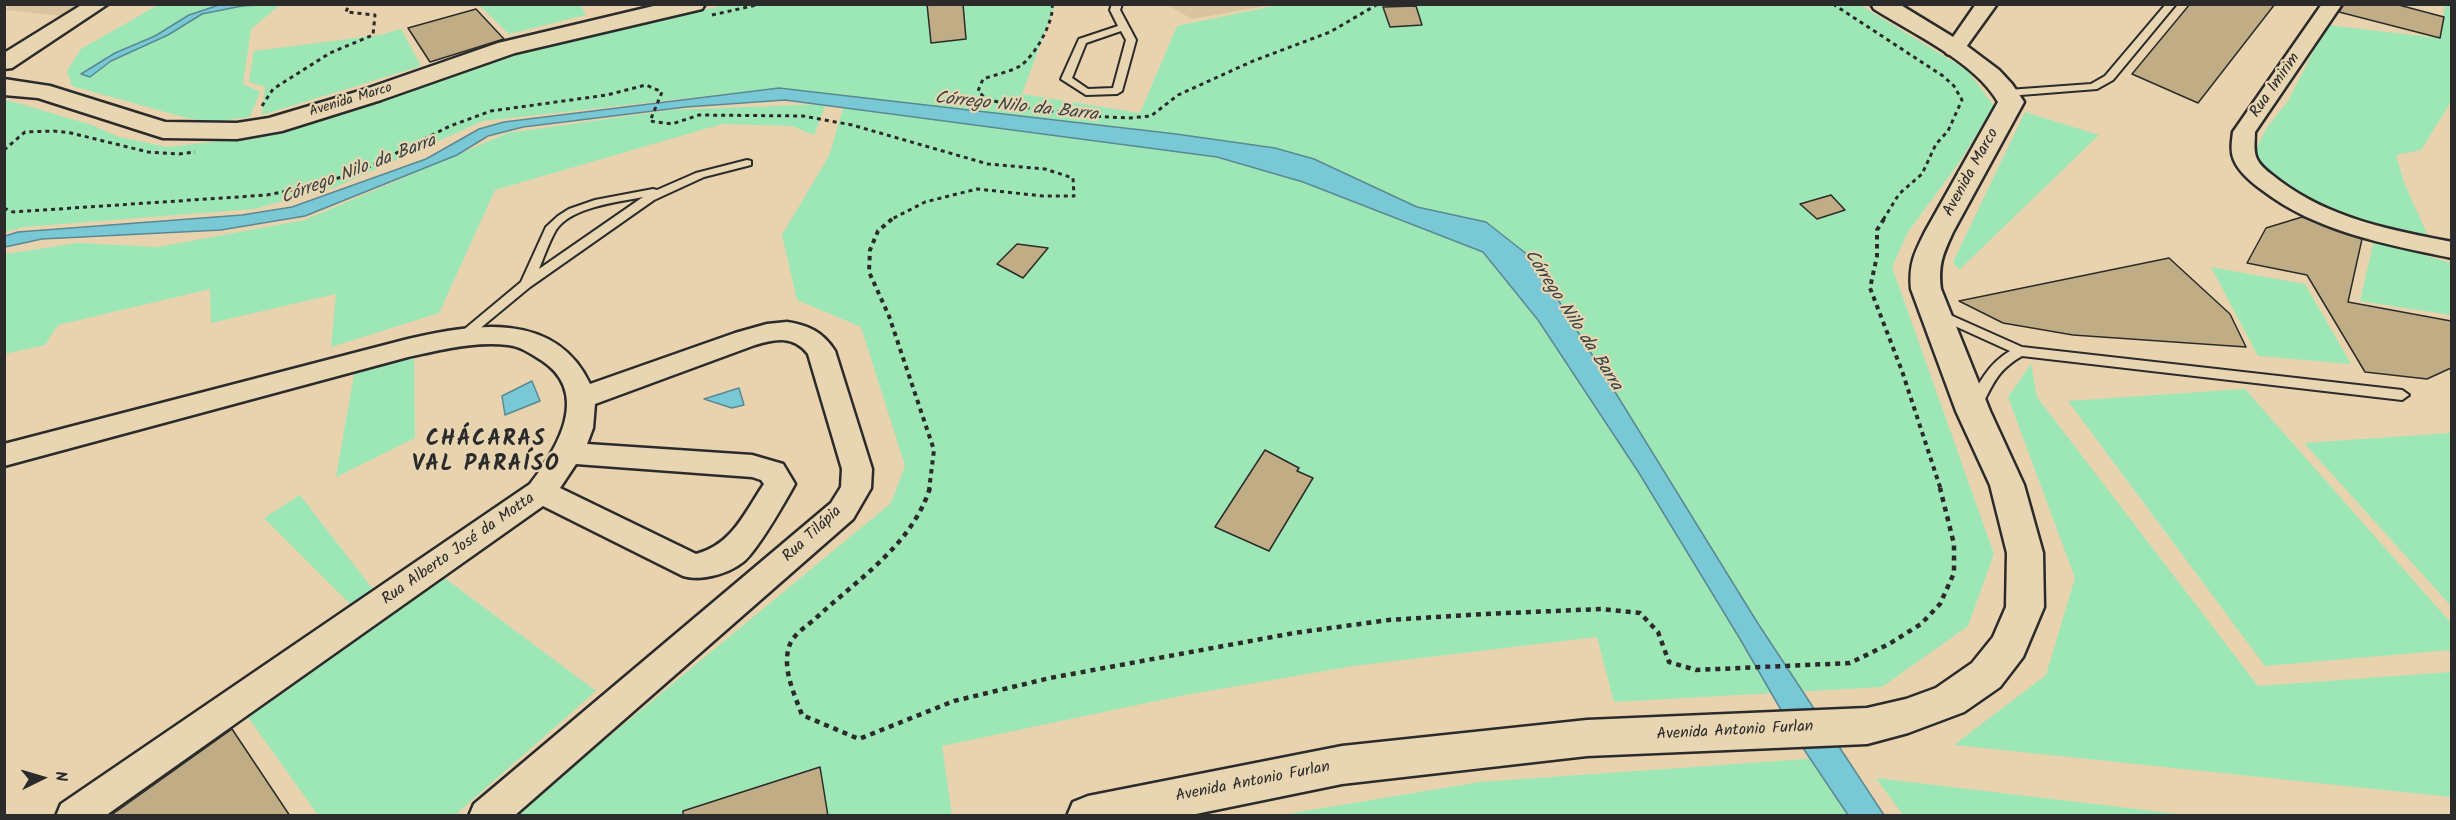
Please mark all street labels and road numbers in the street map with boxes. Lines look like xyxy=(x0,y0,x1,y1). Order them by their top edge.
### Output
street label: Rua Imirim xyxy=(2247,50,2305,122)
street label: Avenida Marco xyxy=(308,80,394,122)
street label: Avenida Marco xyxy=(1940,126,2004,220)
street label: Rua Alberto José da Motta xyxy=(379,490,539,610)
street label: Rua Tilápia xyxy=(779,503,847,567)
street label: Avenida Antonio Furlan xyxy=(1656,718,1814,746)
street label: Avenida Antonio Furlan xyxy=(1174,759,1332,807)

